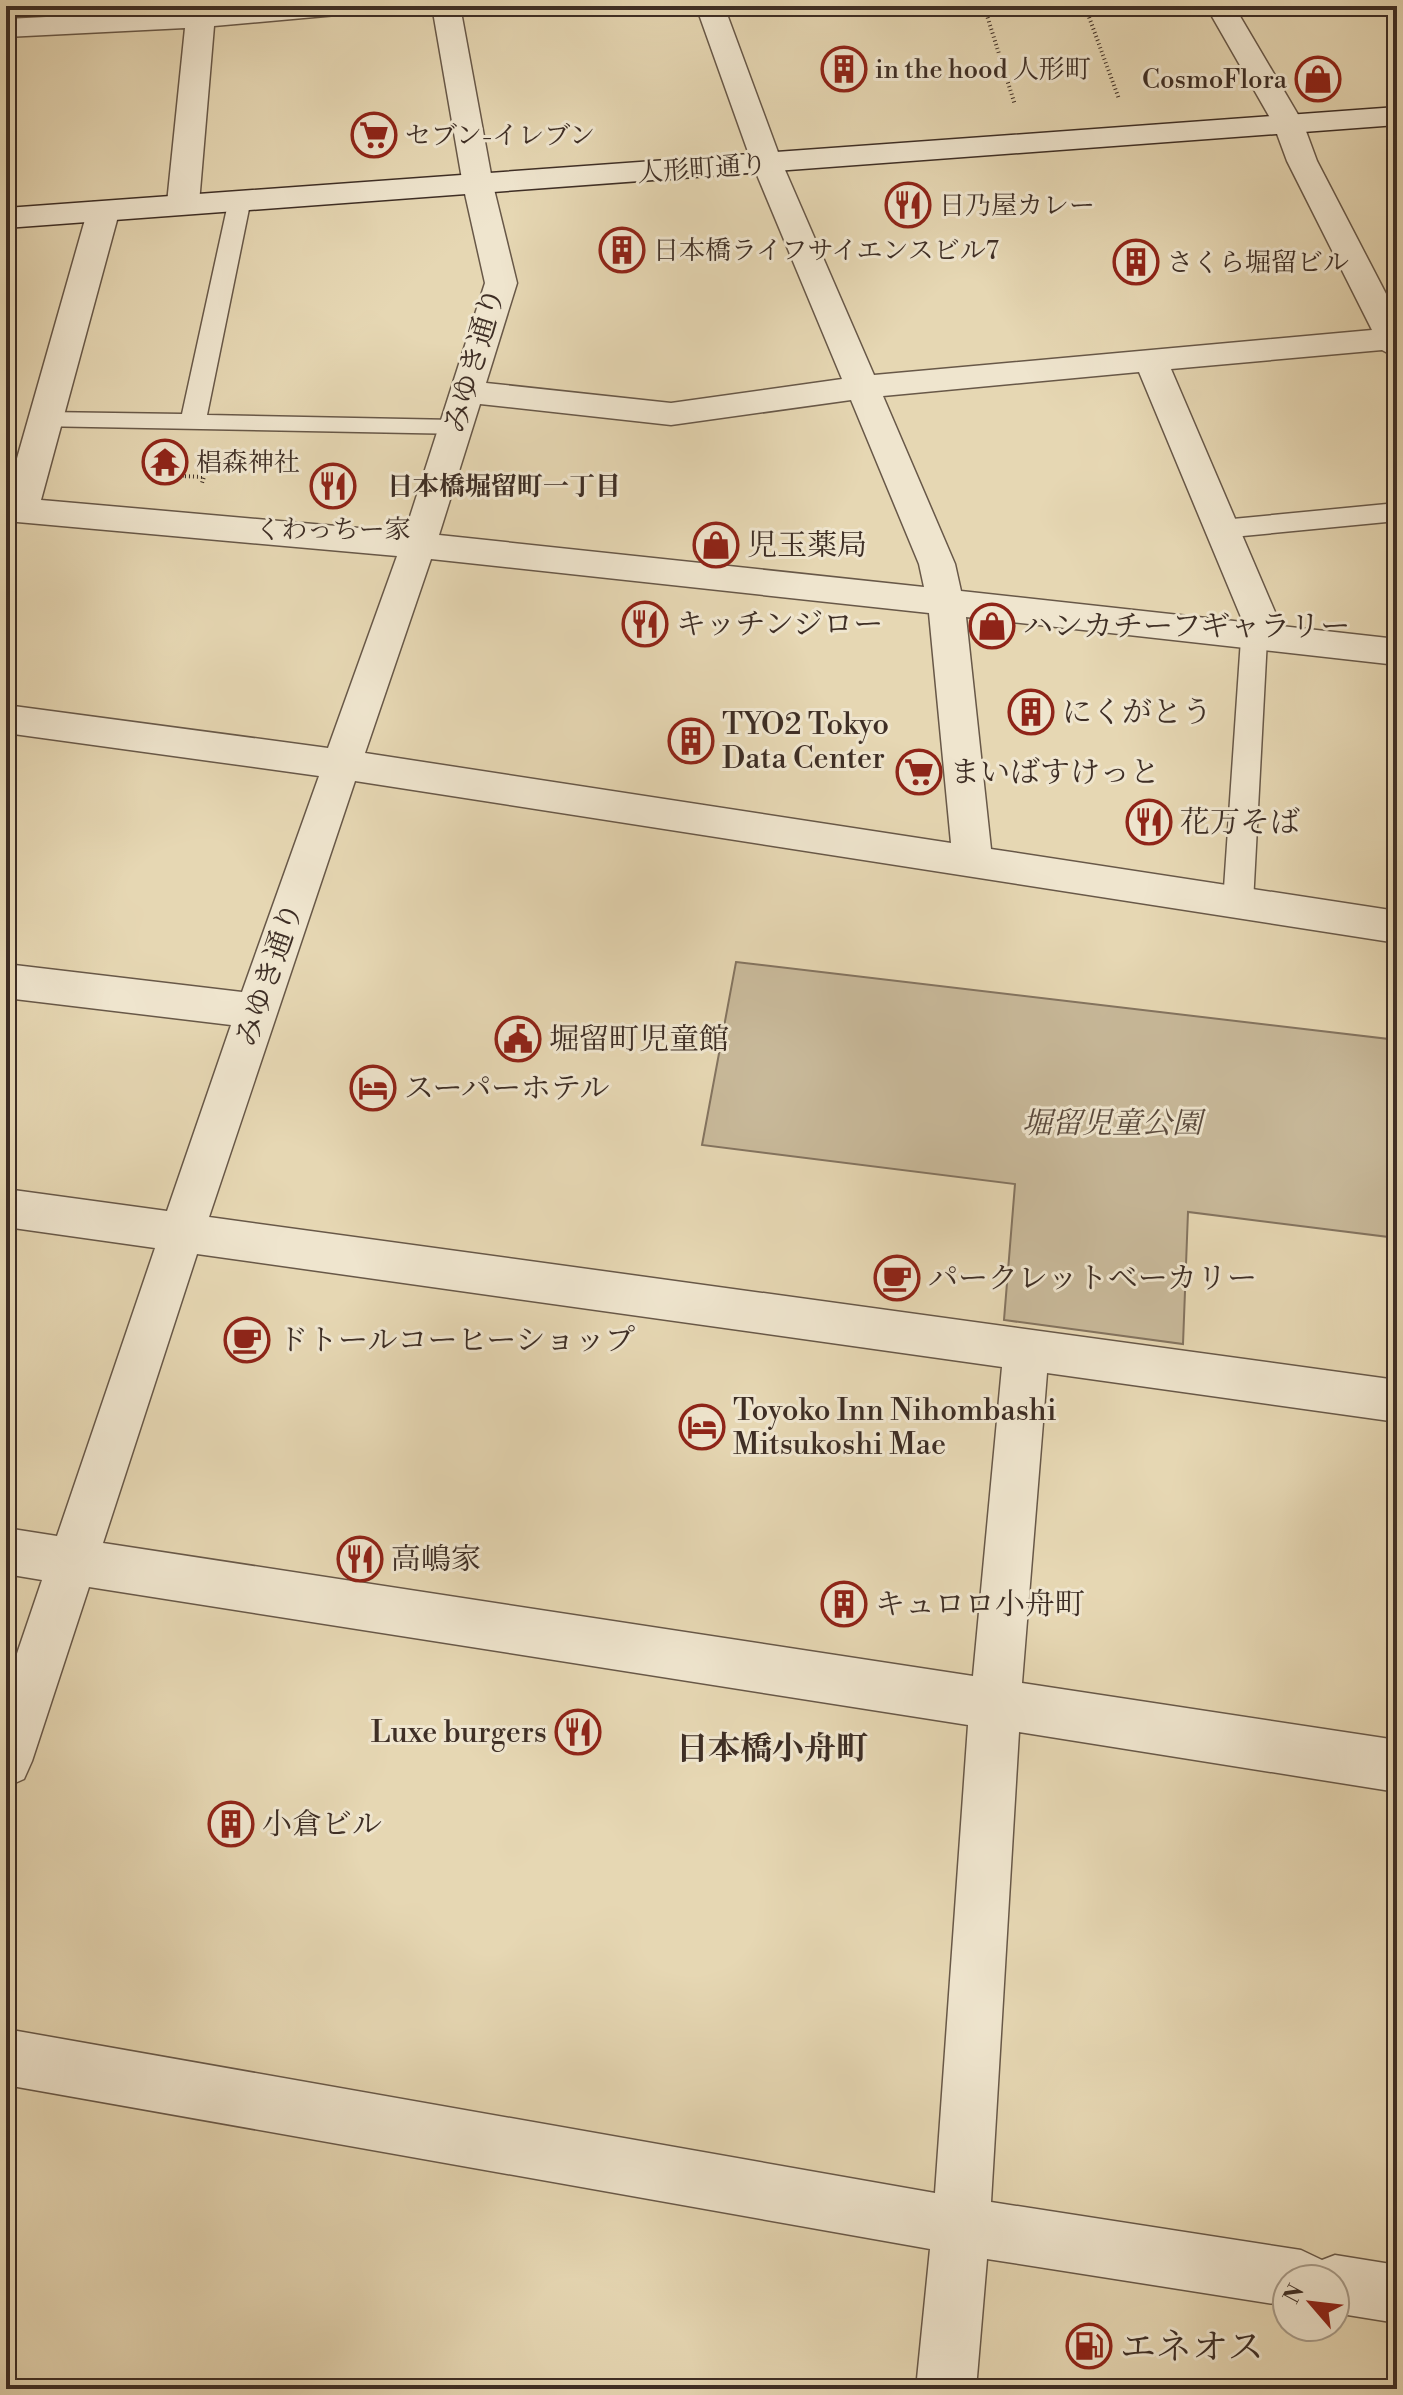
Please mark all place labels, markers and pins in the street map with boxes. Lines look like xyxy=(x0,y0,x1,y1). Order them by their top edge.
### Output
building icon: in the hood 人形町 xyxy=(820,45,868,93)
place label: in the hood 人形町 xyxy=(875,54,1091,86)
shop icon: CosmoFlora xyxy=(1294,55,1342,103)
place label: CosmoFlora xyxy=(1142,64,1288,96)
supermarket icon: セブン-イレブン xyxy=(350,111,398,159)
place label: セブン-イレブン xyxy=(405,120,595,152)
restaurant icon: 日乃屋カレー xyxy=(884,181,932,229)
place label: 日乃屋カレー xyxy=(939,190,1095,222)
building icon: 日本橋ライフサイエンスビル7 xyxy=(598,226,646,274)
place label: 日本橋ライフサイエンスビル7 xyxy=(653,235,999,267)
building icon: さくら堀留ビル xyxy=(1112,238,1160,286)
place label: さくら堀留ビル xyxy=(1167,247,1349,279)
temple icon: 椙森神社 xyxy=(141,438,189,486)
place label: 椙森神社 xyxy=(196,447,300,479)
restaurant icon: くわっちー家 xyxy=(309,462,357,510)
place label: くわっちー家 xyxy=(255,514,411,546)
shop icon: 児玉薬局 xyxy=(692,521,740,569)
place label: 児玉薬局 xyxy=(747,527,867,565)
restaurant icon: キッチンジロー xyxy=(621,600,669,648)
shop icon: ハンカチーフギャラリー xyxy=(968,602,1016,650)
place label: キッチンジロー xyxy=(676,606,883,644)
place label: ハンカチーフギャラリー xyxy=(1023,608,1350,646)
building icon: にくがとう xyxy=(1007,688,1055,736)
place label: にくがとう xyxy=(1062,694,1212,732)
place label: TYO2 Tokyo Data Center xyxy=(722,706,889,778)
building icon: TYO2 Tokyo Data Center xyxy=(667,717,715,765)
supermarket icon: まいばすけっと xyxy=(895,748,943,796)
place label: まいばすけっと xyxy=(950,754,1160,792)
restaurant icon: 花万そば xyxy=(1125,798,1173,846)
place label: 花万そば xyxy=(1180,804,1300,842)
public building icon: 堀留町児童館 xyxy=(494,1015,542,1063)
place label: 堀留町児童館 xyxy=(549,1021,729,1059)
hotel icon: スーパーホテル xyxy=(349,1064,397,1112)
place label: スーパーホテル xyxy=(404,1070,610,1108)
cafe icon: パークレットベーカリー xyxy=(873,1254,921,1302)
place label: パークレットベーカリー xyxy=(928,1260,1257,1298)
cafe icon: ドトールコーヒーショップ xyxy=(223,1316,271,1364)
place label: ドトールコーヒーショップ xyxy=(278,1322,635,1360)
place label: Toyoko Inn Nihombashi Mitsukoshi Mae xyxy=(733,1392,1057,1464)
hotel icon: Toyoko Inn Nihombashi Mitsukoshi Mae xyxy=(678,1403,726,1451)
restaurant icon: 高嶋家 xyxy=(336,1535,384,1583)
place label: 高嶋家 xyxy=(391,1541,481,1579)
building icon: キュロロ小舟町 xyxy=(820,1580,868,1628)
place label: キュロロ小舟町 xyxy=(875,1586,1085,1624)
restaurant icon: Luxe burgers xyxy=(554,1708,602,1756)
place label: Luxe burgers xyxy=(371,1714,547,1752)
building icon: 小倉ビル xyxy=(207,1800,255,1848)
place label: 小倉ビル xyxy=(262,1806,382,1844)
fuel station icon: エネオス xyxy=(1065,2322,1113,2370)
place label: エネオス xyxy=(1120,2326,1264,2371)

